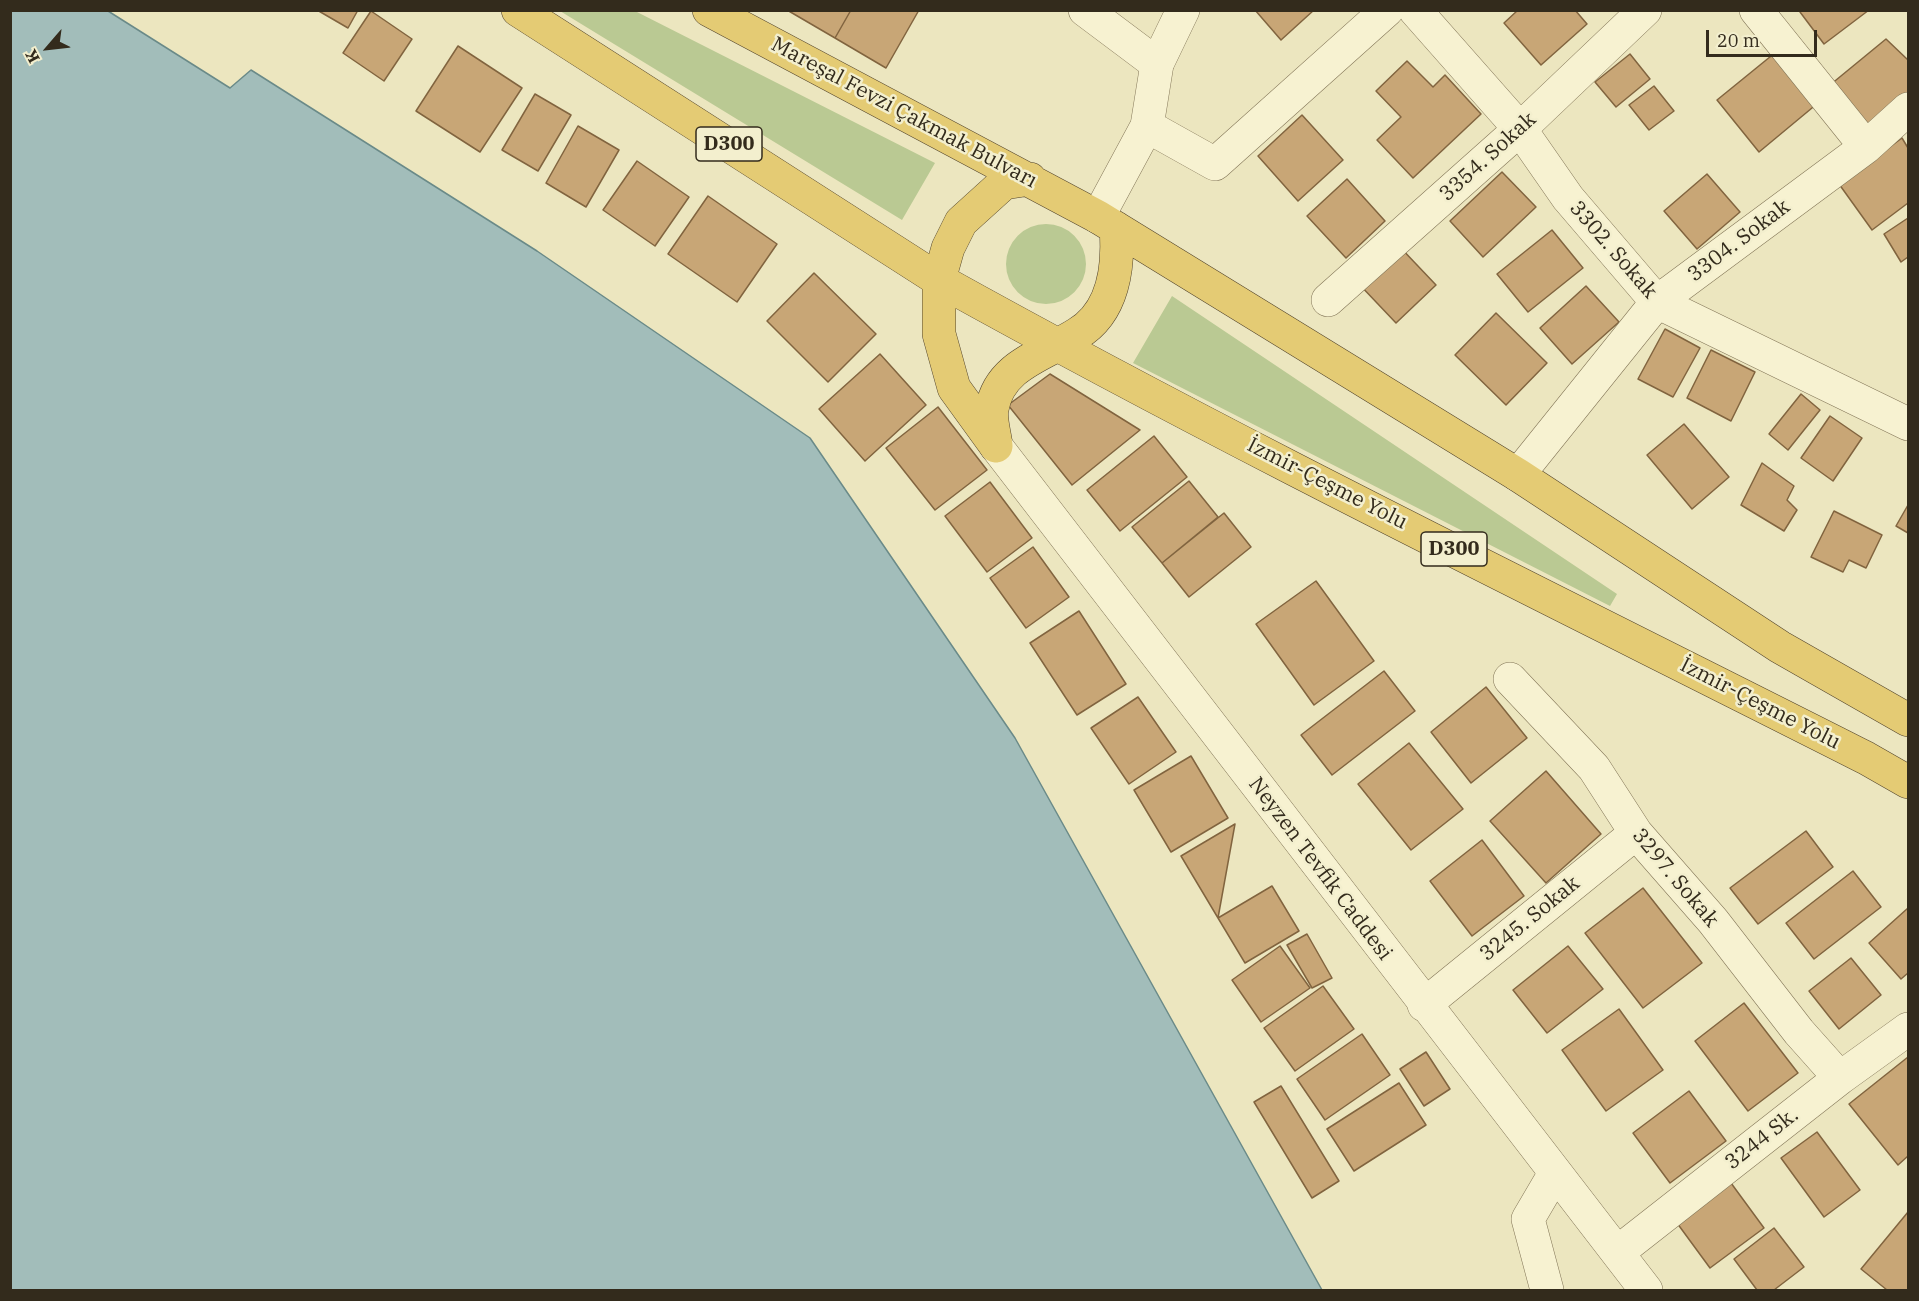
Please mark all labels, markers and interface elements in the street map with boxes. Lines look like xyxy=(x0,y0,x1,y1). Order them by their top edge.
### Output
north arrow xyxy=(18,18,78,78)
scale bar xyxy=(1709,18,1820,56)
text: 20 m xyxy=(1717,29,1760,52)
street label: Mareşal Fevzi Çakmak Bulvarı xyxy=(767,32,1041,194)
text: K xyxy=(20,46,44,67)
street label: 3354. Sokak xyxy=(1435,107,1541,207)
road number: D300 xyxy=(696,127,762,161)
street label: 3304. Sokak xyxy=(1683,195,1795,287)
street label: 3302. Sokak xyxy=(1564,196,1662,304)
street label: İzmir-Çeşme Yolu xyxy=(1243,433,1411,535)
road number: D300 xyxy=(1421,532,1487,566)
street label: İzmir-Çeşme Yolu xyxy=(1676,653,1844,755)
street label: Neyzen Tevfik Caddesi xyxy=(1243,772,1397,966)
street label: 3297. Sokak xyxy=(1626,824,1724,932)
street label: 3245. Sokak xyxy=(1475,871,1585,967)
street label: 3244 Sk. xyxy=(1720,1103,1804,1175)

